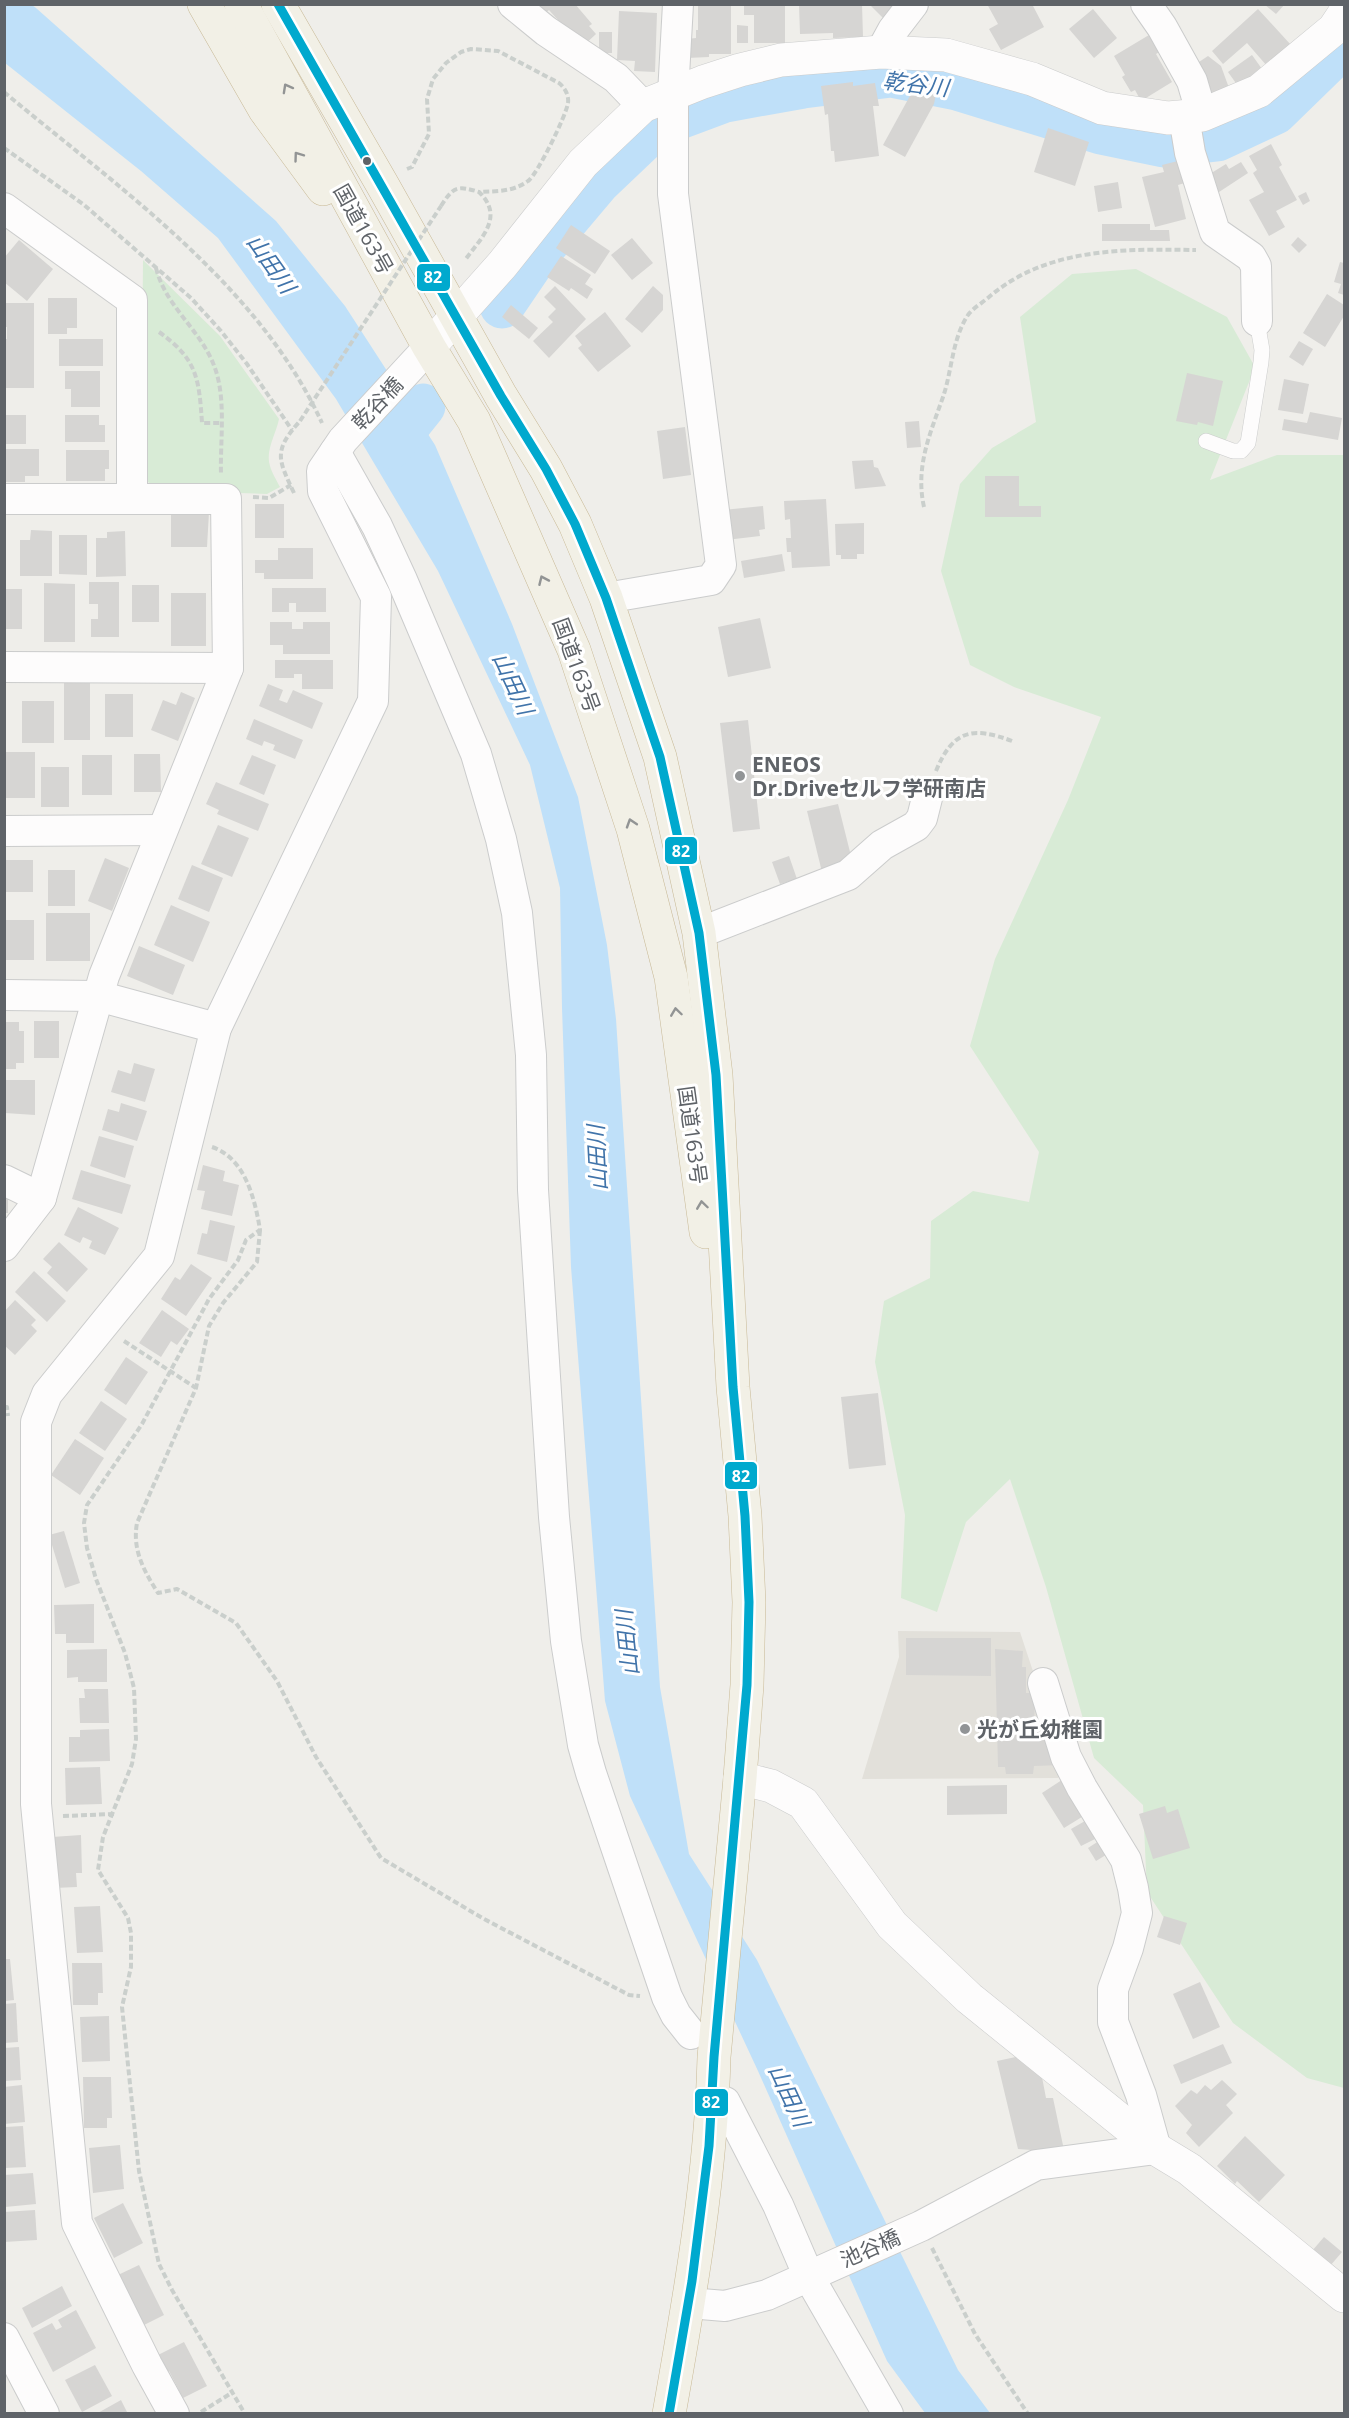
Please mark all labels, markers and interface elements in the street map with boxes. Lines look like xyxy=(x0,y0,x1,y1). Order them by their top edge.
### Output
water label: 乾谷川 xyxy=(881,64,953,102)
one-way arrow xyxy=(283,84,294,94)
one-way arrow xyxy=(294,152,305,163)
unlabelled marker xyxy=(361,155,373,167)
street label: 国道163号 xyxy=(328,179,400,279)
water label: 山田川 xyxy=(241,227,304,300)
line badge: 82 xyxy=(416,263,451,292)
text: 82 xyxy=(424,266,442,288)
street label: 乾谷橋 xyxy=(345,370,409,436)
one-way arrow xyxy=(539,576,551,587)
street label: 国道163号 xyxy=(547,614,607,716)
water label: 山田川 xyxy=(486,647,542,721)
place label: ENEOS Dr.Driveセルフ学研南店 xyxy=(752,750,986,802)
marker: ENEOS Dr.Driveセルフ学研南店 xyxy=(733,769,747,783)
one-way arrow xyxy=(626,818,638,829)
line badge: 82 xyxy=(664,836,698,865)
text: 82 xyxy=(672,840,690,862)
one-way arrow xyxy=(671,1008,683,1017)
street label: 国道163号 xyxy=(672,1084,714,1186)
water label: 山田川 xyxy=(579,1122,613,1192)
one-way arrow xyxy=(697,1201,709,1210)
line badge: 82 xyxy=(724,1461,758,1490)
text: 82 xyxy=(732,1465,750,1487)
water label: 山田川 xyxy=(607,1607,644,1677)
place label: 光が丘幼稚園 xyxy=(977,1715,1103,1743)
marker: 光が丘幼稚園 xyxy=(958,1722,972,1736)
water label: 山田川 xyxy=(762,2059,818,2133)
line badge: 82 xyxy=(694,2088,729,2117)
text: 82 xyxy=(702,2091,720,2113)
street label: 池谷橋 xyxy=(836,2222,904,2274)

